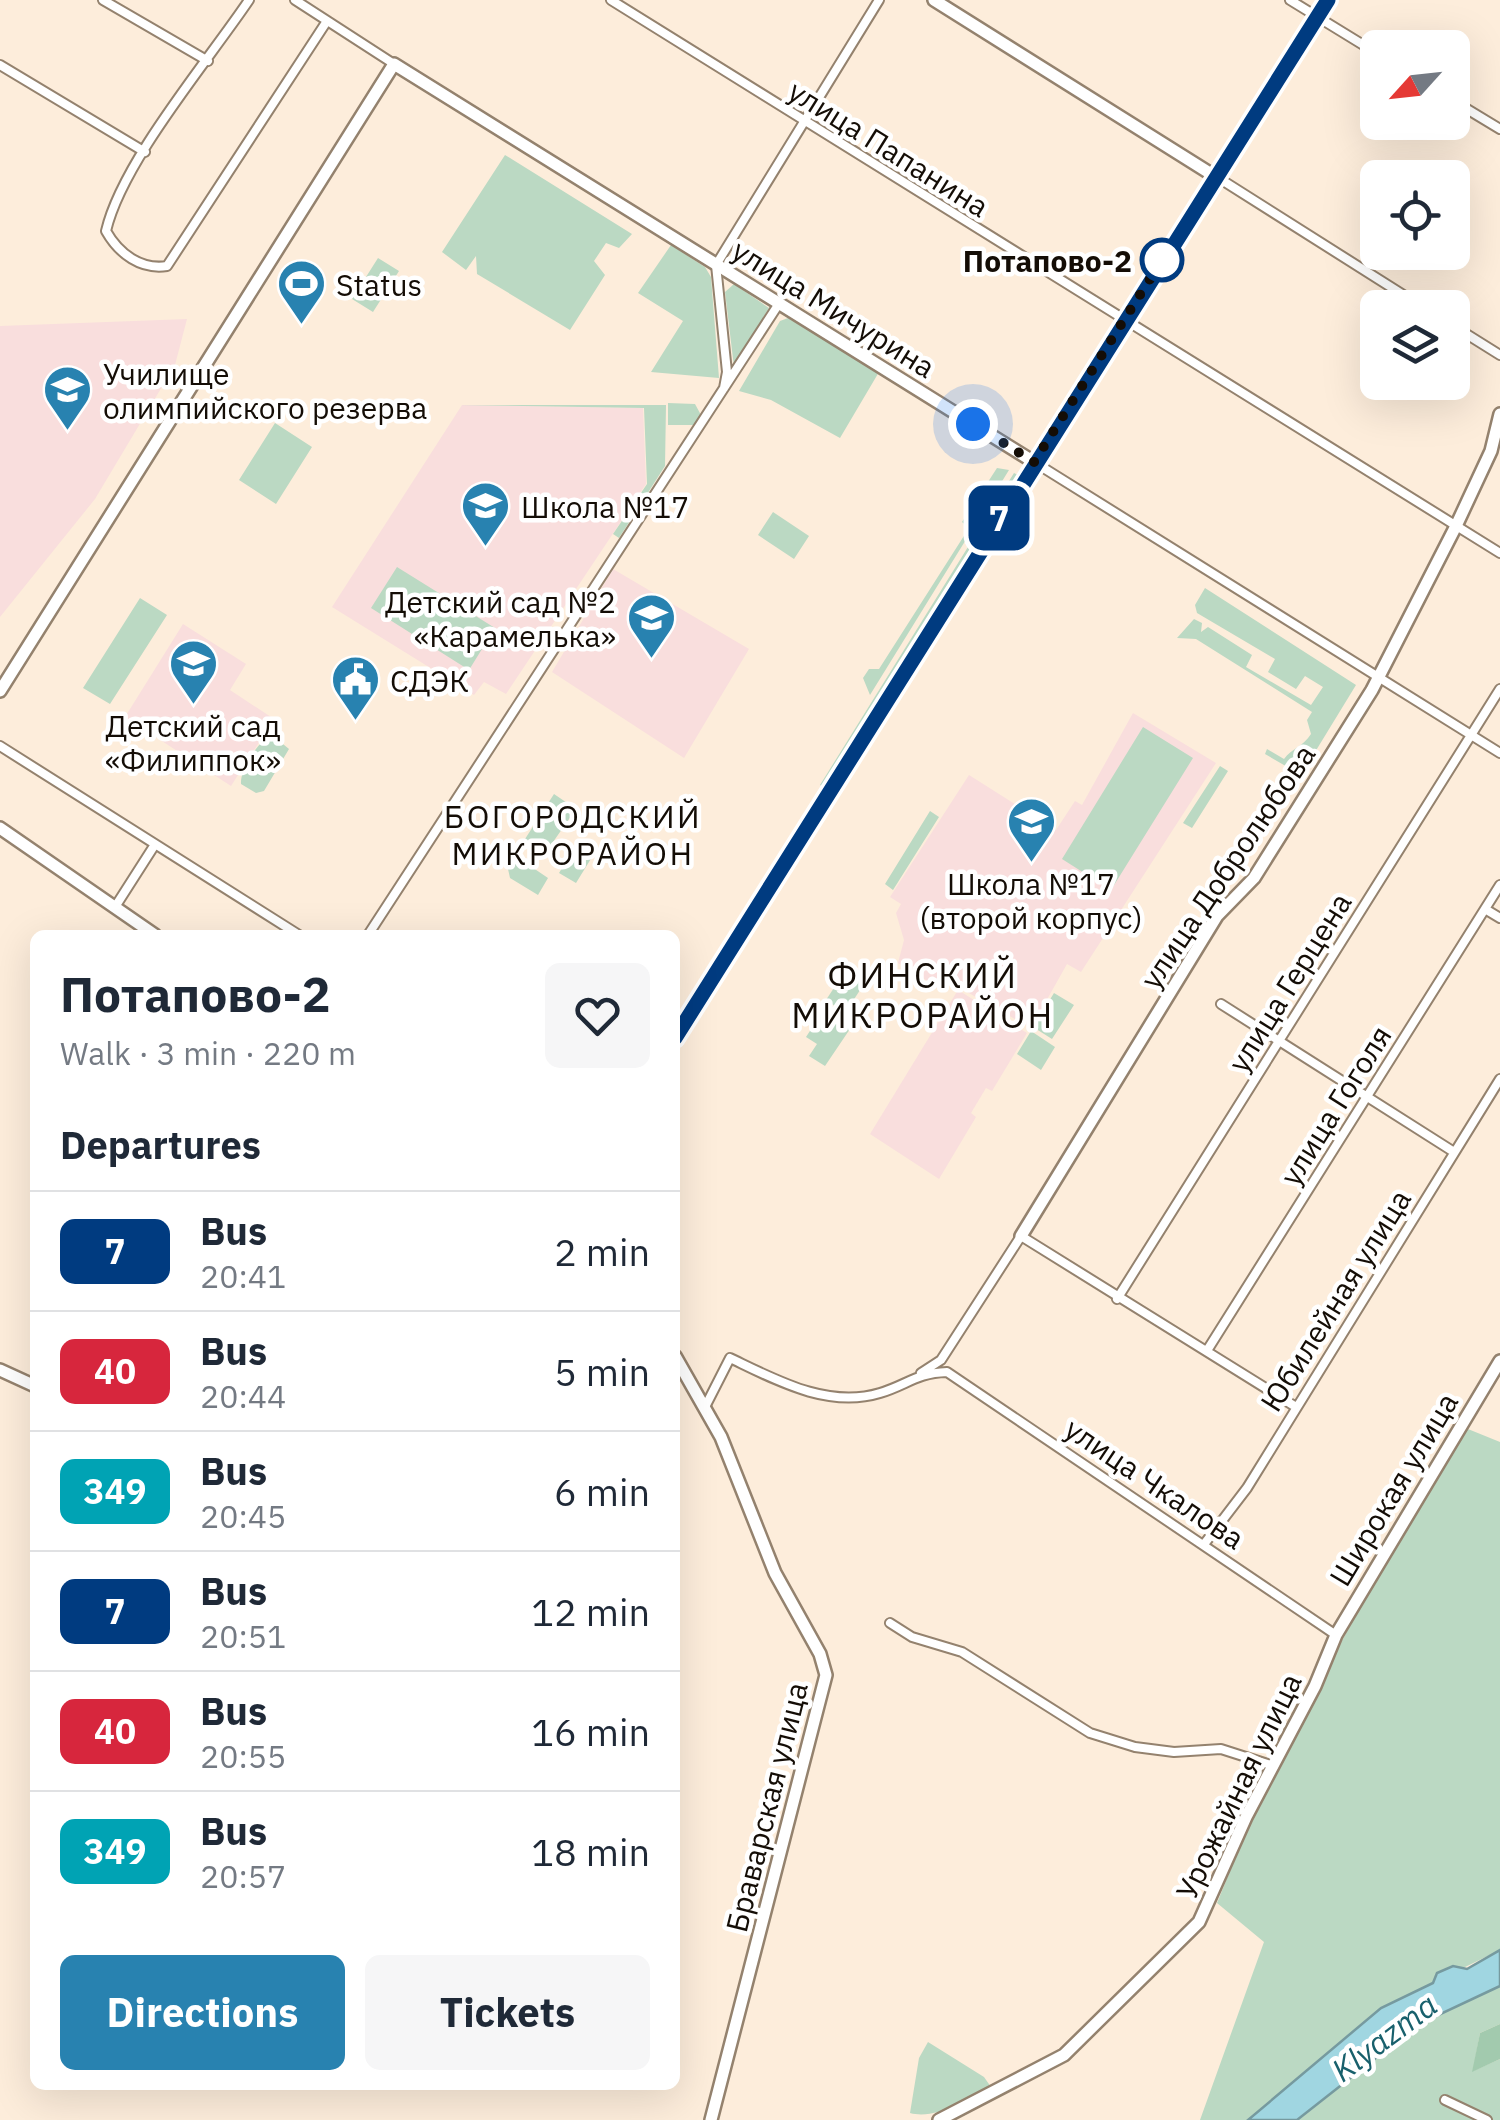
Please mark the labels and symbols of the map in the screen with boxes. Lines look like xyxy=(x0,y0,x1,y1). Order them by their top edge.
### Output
north arrow xyxy=(1360,30,1470,140)
street label: улица Папанина xyxy=(782,71,996,225)
street label: улица Мичурина xyxy=(725,230,943,386)
marker: Потапово-2 xyxy=(1141,239,1183,281)
place label: Потапово-2 xyxy=(963,241,1132,280)
sports icon: Status xyxy=(275,258,327,326)
place label: Status xyxy=(336,265,422,304)
place label: Училище олимпийского резерва xyxy=(103,354,427,427)
school or university icon: Училище олимпийского резерва xyxy=(42,364,94,432)
your location xyxy=(948,399,998,449)
school or university icon: Школа №17 xyxy=(460,480,512,548)
line badge: 7 xyxy=(966,486,1032,550)
place label: Школа №17 xyxy=(521,487,689,526)
place label: Детский сад №2 «Карамелька» xyxy=(385,582,616,655)
school or university icon: Детский сад №2 «Карамелька» xyxy=(625,592,677,660)
school or university icon: Детский сад «Филиппок» xyxy=(167,638,219,706)
public building icon: СДЭК xyxy=(329,654,381,722)
place label: СДЭК xyxy=(390,661,469,700)
place label: Детский сад «Филиппок» xyxy=(105,706,281,779)
street label: улица Добролюбова xyxy=(1131,736,1323,996)
district label: БОГОРОДСКИЙ МИКРОРАЙОН xyxy=(444,795,702,874)
school or university icon: Школа №17 (второй корпус) xyxy=(1005,796,1057,864)
place label: Школа №17 (второй корпус) xyxy=(920,864,1143,937)
street label: улица Герцена xyxy=(1218,885,1360,1079)
district label: ФИНСКИЙ МИКРОРАЙОН xyxy=(791,952,1055,1038)
street label: улица Гоголя xyxy=(1270,1018,1400,1192)
street label: Юбилейная улица xyxy=(1251,1182,1419,1418)
street label: Широкая улица xyxy=(1320,1385,1466,1593)
street label: улица Чкалова xyxy=(1058,1409,1252,1557)
street label: Урожайная улица xyxy=(1166,1667,1310,1905)
street label: Браварская улица xyxy=(716,1678,816,1936)
water label: Klyazma xyxy=(1323,1983,1445,2091)

